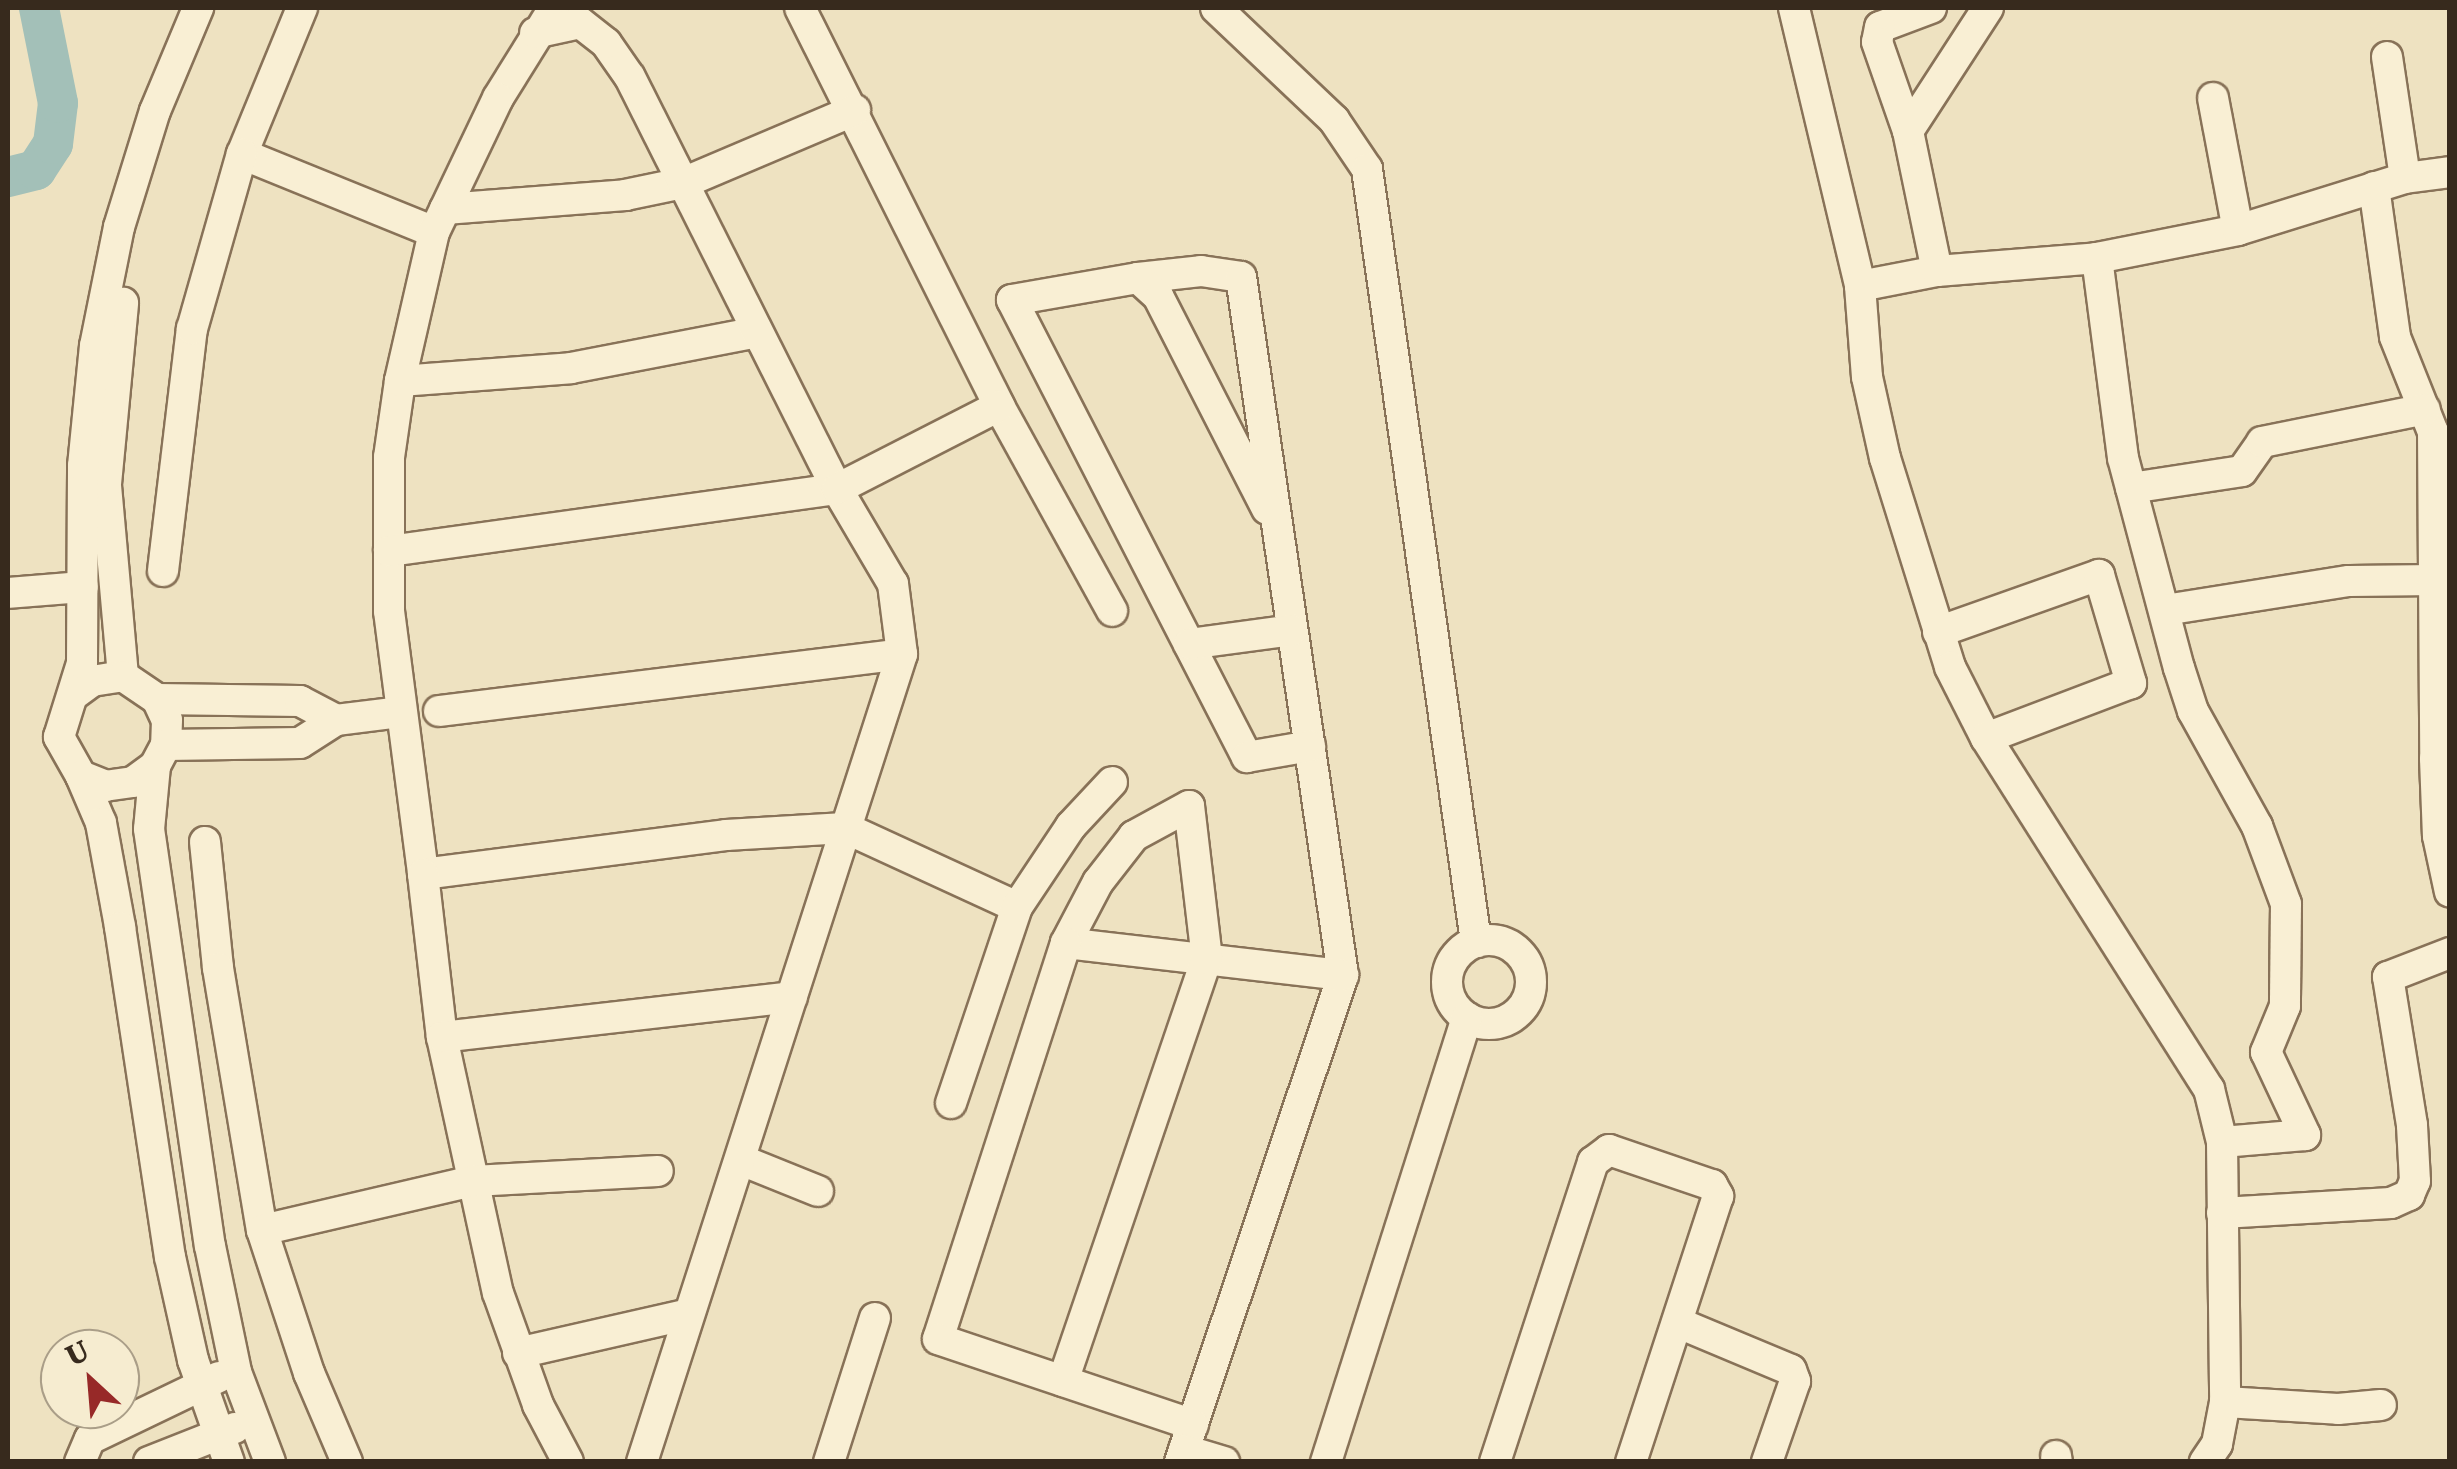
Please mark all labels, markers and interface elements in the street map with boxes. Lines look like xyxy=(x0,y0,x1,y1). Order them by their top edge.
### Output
north arrow xyxy=(40,1329,140,1429)
text: U xyxy=(61,1334,94,1373)

